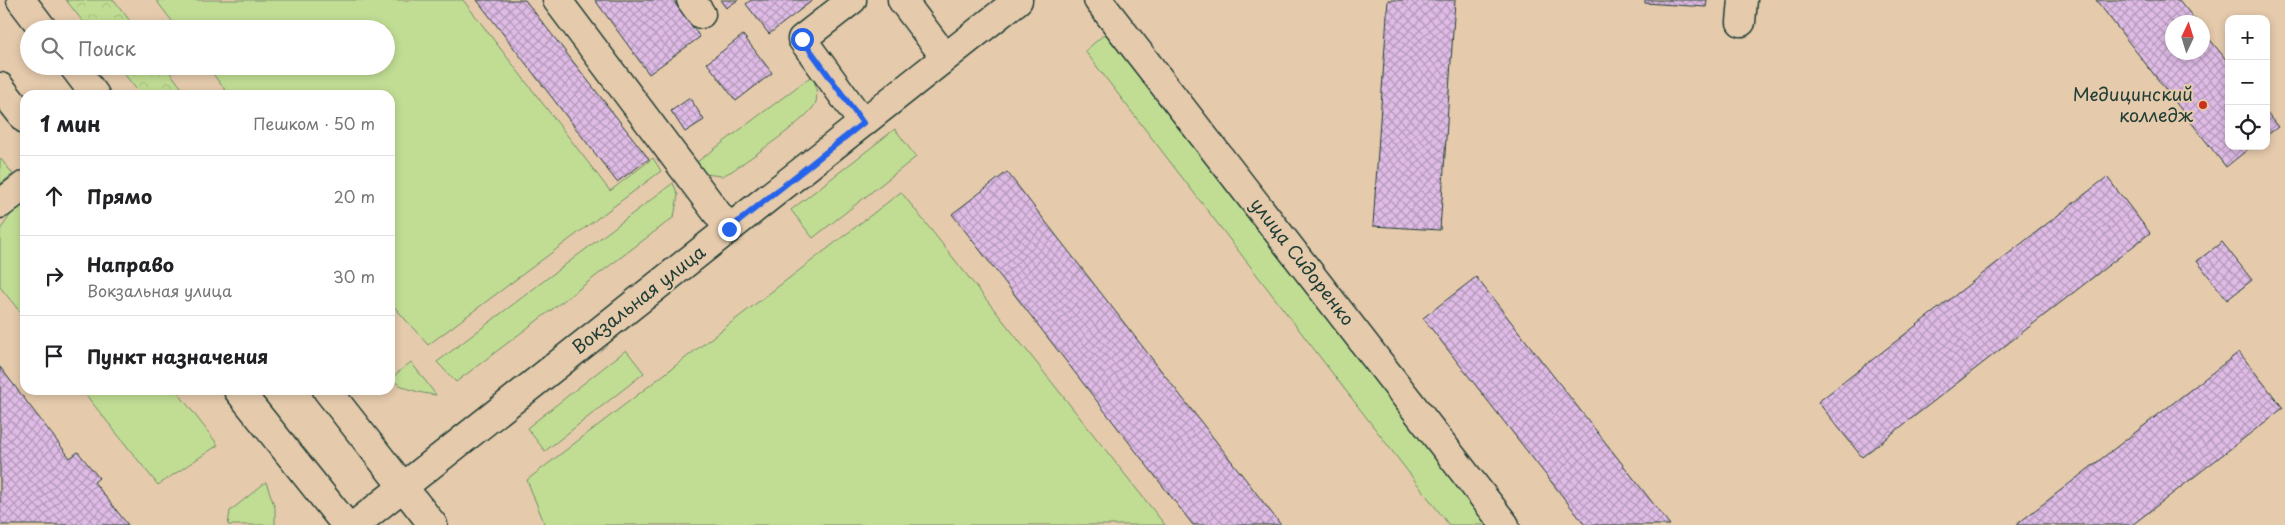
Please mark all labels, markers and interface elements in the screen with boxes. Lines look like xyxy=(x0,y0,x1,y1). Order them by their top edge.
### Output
north arrow xyxy=(2165,15,2210,60)
map controls xyxy=(2225,15,2270,150)
button: + xyxy=(2225,15,2270,60)
search box xyxy=(20,20,395,75)
route start xyxy=(791,28,814,51)
icon: search xyxy=(38,34,66,62)
text: Поиск xyxy=(78,34,136,62)
button: − xyxy=(2225,60,2270,105)
place label: Медицинский колледж xyxy=(2073,80,2193,128)
marker: Медицинский колледж xyxy=(2197,99,2209,111)
button: locate xyxy=(2225,105,2270,150)
text: 1 мин xyxy=(40,107,101,139)
text: Пешком · 50 m xyxy=(253,111,375,135)
icon: ahead xyxy=(40,182,68,210)
text: Прямо xyxy=(87,182,152,210)
text: 20 m xyxy=(334,184,375,208)
street label: улица Сидоренко xyxy=(1245,191,1362,331)
route end xyxy=(718,218,741,241)
street label: Вокзальная улица xyxy=(565,238,711,360)
text: Направо xyxy=(87,250,174,278)
icon: right xyxy=(40,262,68,290)
text: 30 m xyxy=(333,264,375,288)
text: Вокзальная улица xyxy=(87,278,232,302)
icon: arrive xyxy=(40,342,68,370)
text: Пункт назначения xyxy=(87,342,268,370)

